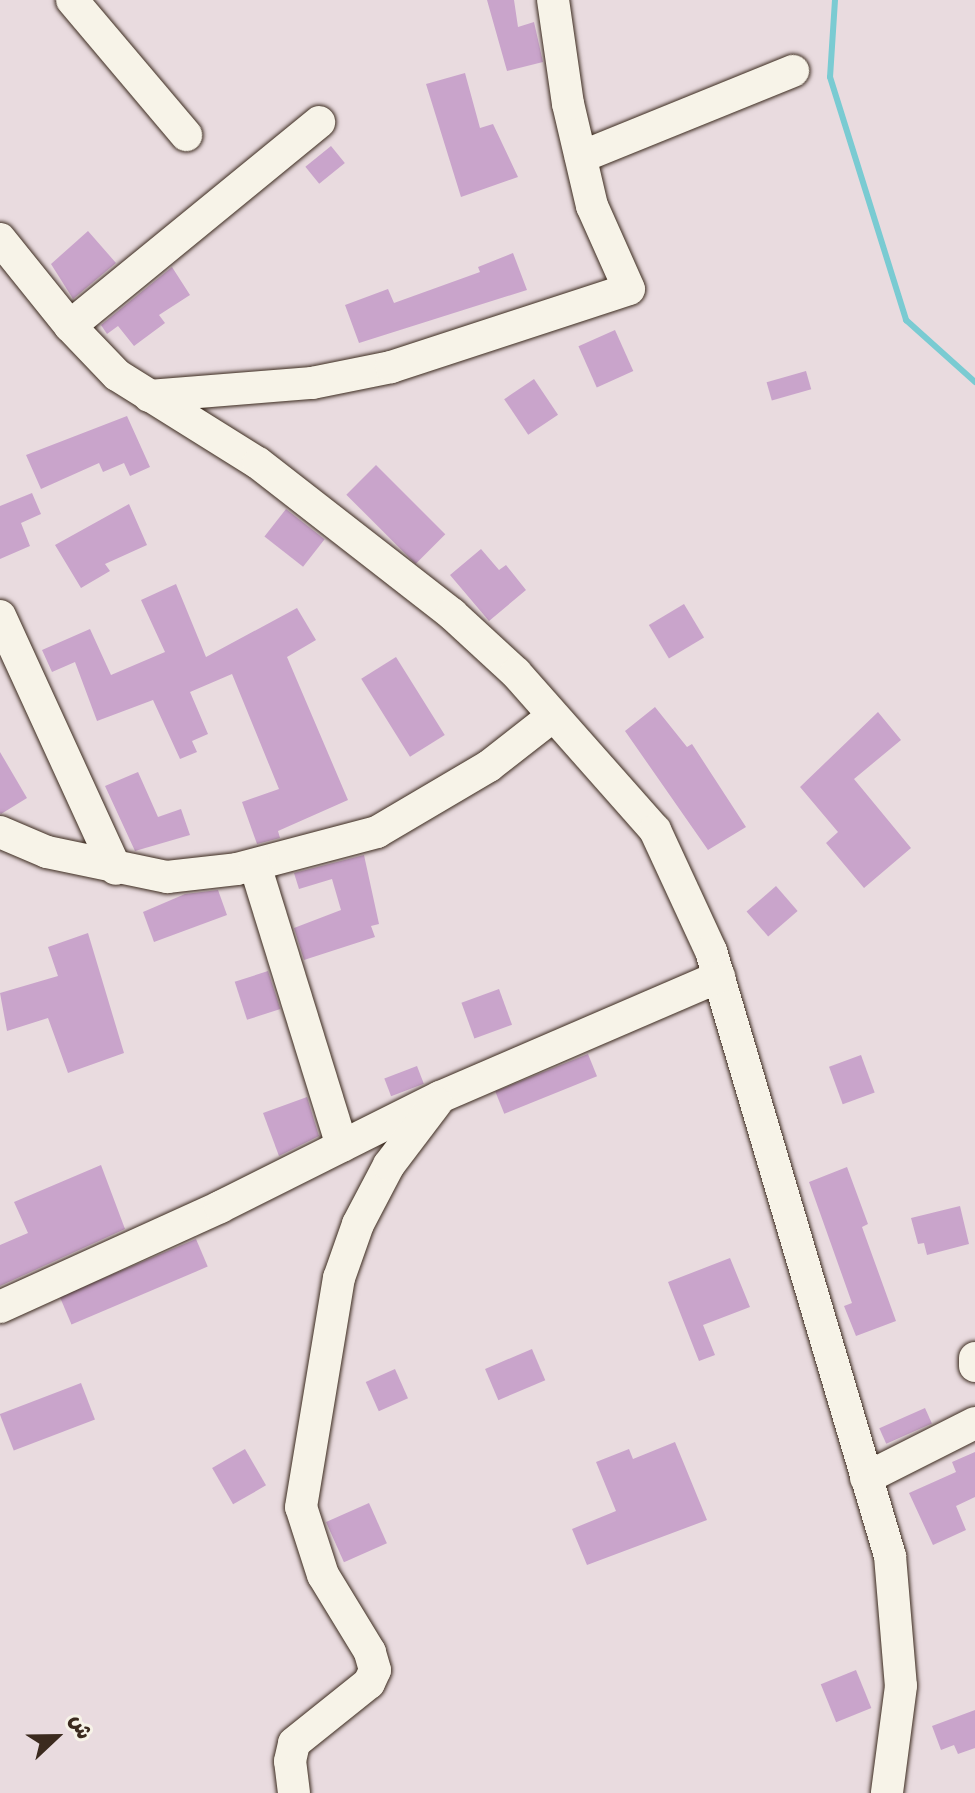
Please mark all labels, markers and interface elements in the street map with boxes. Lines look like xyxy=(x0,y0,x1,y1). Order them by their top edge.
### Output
north arrow xyxy=(16,1697,96,1777)
text: ش xyxy=(62,1712,95,1744)

